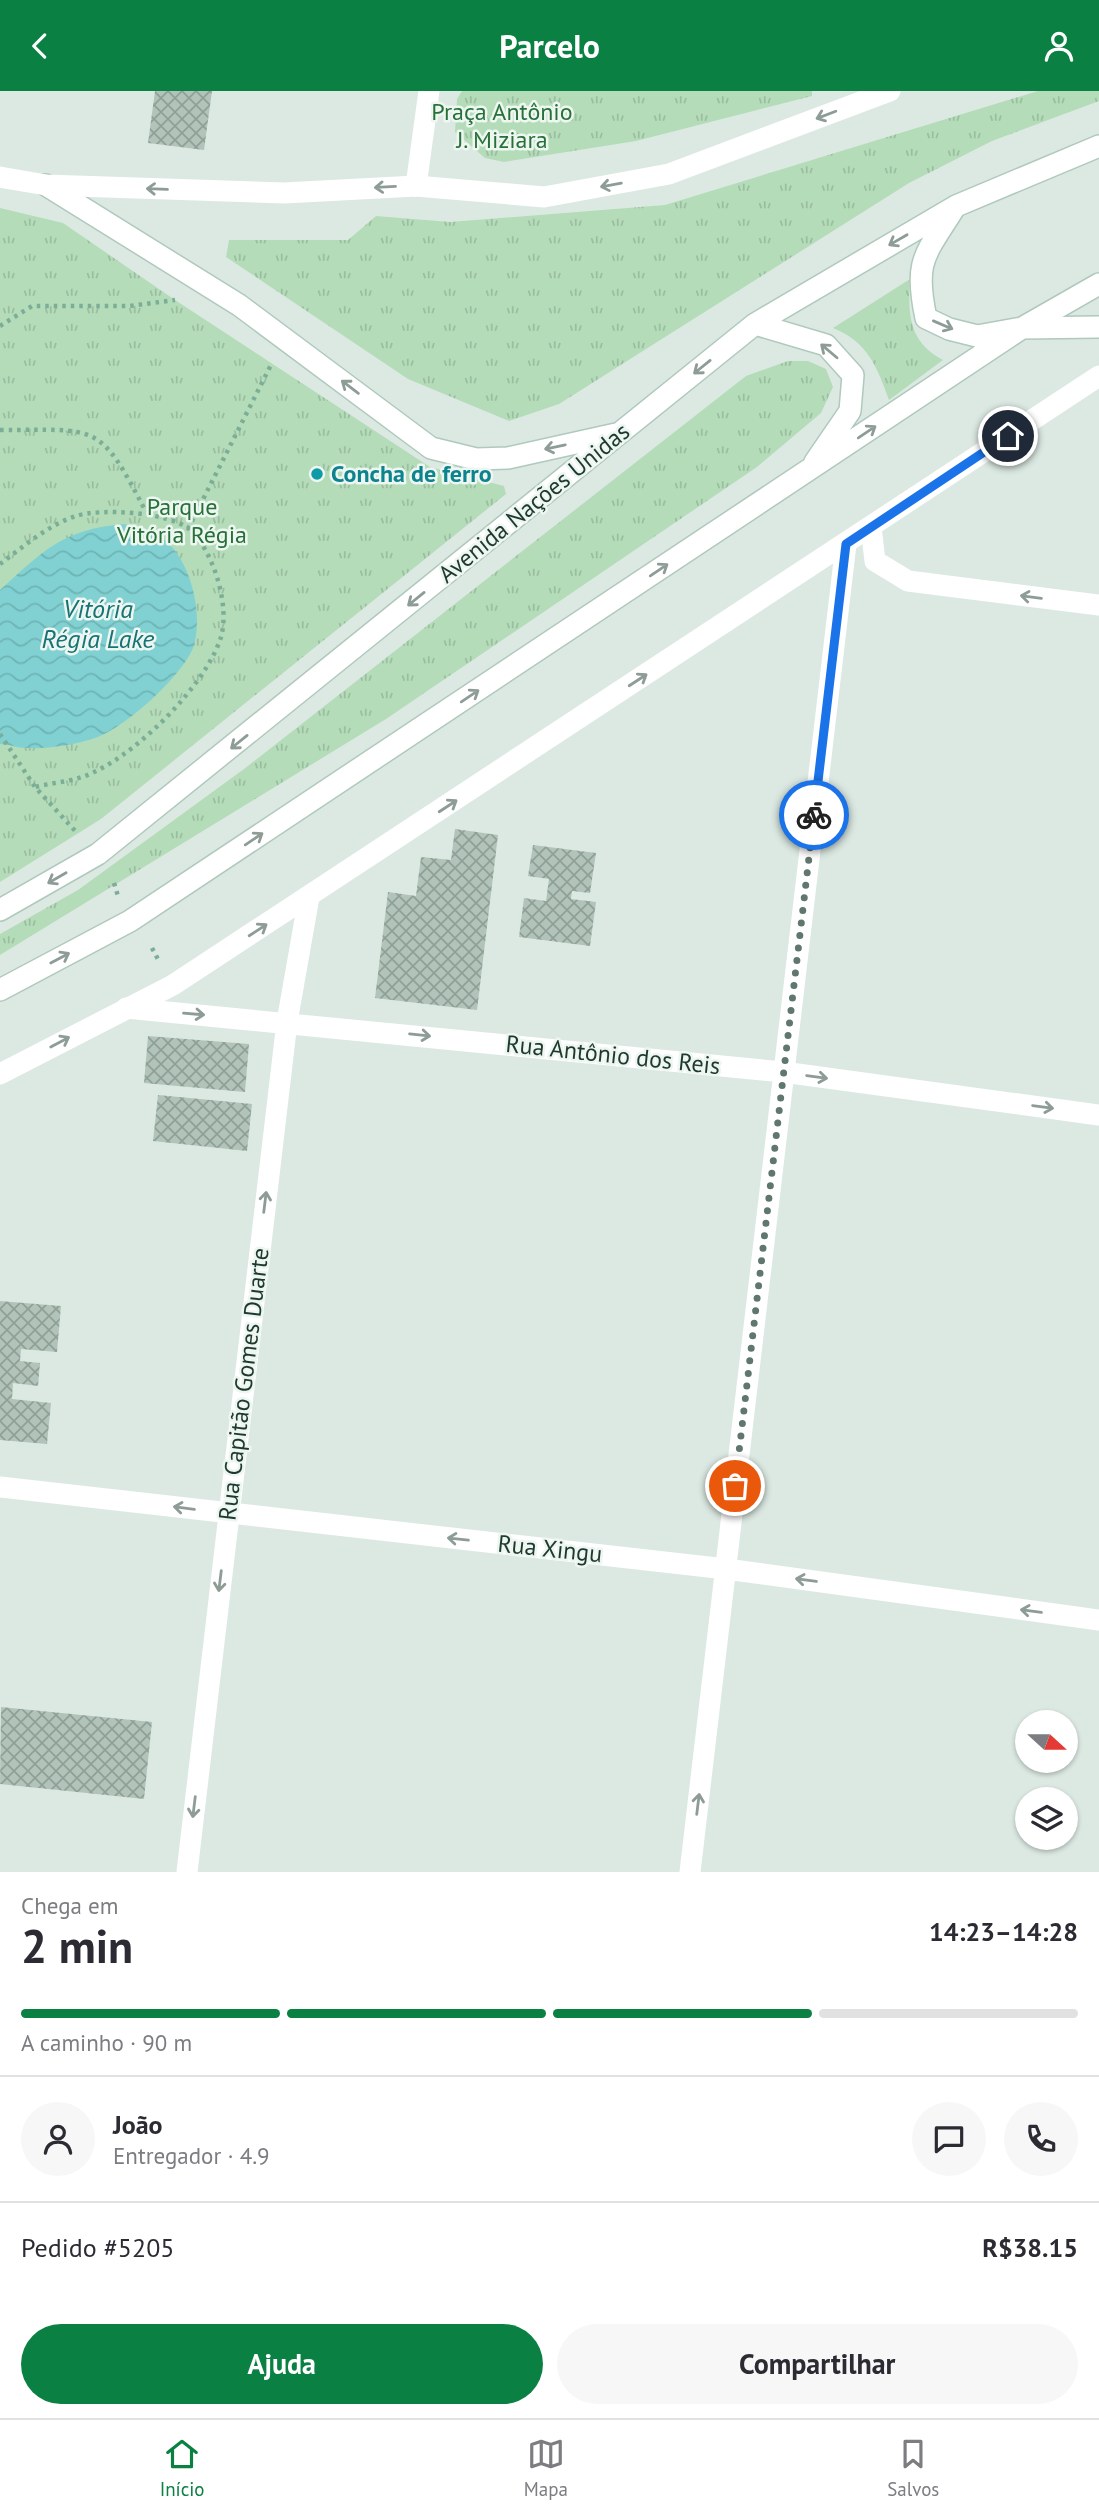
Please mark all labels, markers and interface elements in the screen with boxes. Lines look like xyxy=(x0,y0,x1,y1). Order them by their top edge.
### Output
text: Parcelo xyxy=(499,25,600,67)
icon: back xyxy=(21,27,59,65)
icon: person xyxy=(1040,27,1078,65)
park label: Praça Antônio J. Miziara xyxy=(431,96,573,155)
one-way arrow xyxy=(816,110,838,122)
one-way arrow xyxy=(600,178,623,192)
one-way arrow xyxy=(373,181,396,194)
one-way arrow xyxy=(146,182,169,195)
one-way arrow xyxy=(888,234,908,248)
one-way arrow xyxy=(931,320,953,333)
one-way arrow xyxy=(820,343,838,359)
one-way arrow xyxy=(694,360,712,375)
one-way arrow xyxy=(342,379,360,394)
pin xyxy=(978,406,1038,466)
street label: Avenida Nações Unidas xyxy=(432,416,636,589)
icon: home xyxy=(989,417,1027,455)
one-way arrow xyxy=(857,425,876,439)
one-way arrow xyxy=(544,441,567,455)
place label: Concha de ferro xyxy=(331,458,492,489)
marker: Concha de ferro xyxy=(309,466,325,482)
park label: Parque Vitória Régia xyxy=(116,491,247,550)
one-way arrow xyxy=(649,563,669,577)
one-way arrow xyxy=(1020,590,1043,603)
one-way arrow xyxy=(407,591,425,607)
water label: Vitória Régia Lake xyxy=(42,592,154,655)
one-way arrow xyxy=(628,673,648,687)
one-way arrow xyxy=(460,689,479,703)
one-way arrow xyxy=(230,734,248,749)
courier xyxy=(779,780,849,850)
icon: bike xyxy=(795,796,833,834)
one-way arrow xyxy=(438,798,458,812)
one-way arrow xyxy=(244,832,263,846)
one-way arrow xyxy=(47,872,68,885)
one-way arrow xyxy=(248,923,267,937)
one-way arrow xyxy=(49,951,70,964)
one-way arrow xyxy=(182,1008,205,1021)
street label: Rua Antônio dos Reis xyxy=(504,1028,722,1081)
one-way arrow xyxy=(409,1029,431,1042)
one-way arrow xyxy=(50,1035,70,1049)
one-way arrow xyxy=(805,1071,828,1084)
one-way arrow xyxy=(1031,1101,1054,1114)
one-way arrow xyxy=(259,1191,272,1214)
street label: Rua Capitão Gomes Duarte xyxy=(211,1246,276,1522)
pin xyxy=(705,1456,765,1516)
icon: bag xyxy=(716,1467,754,1505)
one-way arrow xyxy=(173,1502,195,1515)
street label: Rua Xingu xyxy=(496,1528,604,1569)
one-way arrow xyxy=(448,1533,470,1546)
one-way arrow xyxy=(214,1569,227,1592)
one-way arrow xyxy=(795,1573,818,1586)
one-way arrow xyxy=(1021,1604,1043,1617)
north arrow xyxy=(1015,1710,1078,1773)
map controls xyxy=(1015,1710,1078,1850)
button: layers xyxy=(1015,1787,1078,1850)
one-way arrow xyxy=(692,1793,705,1816)
one-way arrow xyxy=(188,1795,201,1818)
text: Chega em xyxy=(21,1891,118,1920)
text: 14:23–14:28 xyxy=(929,1915,1078,1948)
text: 2 min xyxy=(21,1916,133,1976)
text: A caminho · 90 m xyxy=(21,2028,192,2057)
button: person xyxy=(21,2102,95,2176)
button: chat xyxy=(912,2102,986,2176)
button: phone xyxy=(1004,2102,1078,2176)
text: João xyxy=(113,2108,163,2141)
text: Entregador · 4.9 xyxy=(113,2141,270,2170)
text: Pedido #5205 xyxy=(21,2231,174,2264)
text: R$38.15 xyxy=(982,2231,1078,2264)
button: Ajuda xyxy=(21,2324,543,2404)
button: Compartilhar xyxy=(557,2324,1078,2404)
tab: Início xyxy=(160,2435,204,2501)
tab: Mapa xyxy=(524,2435,568,2501)
tab: Salvos xyxy=(887,2435,939,2501)

